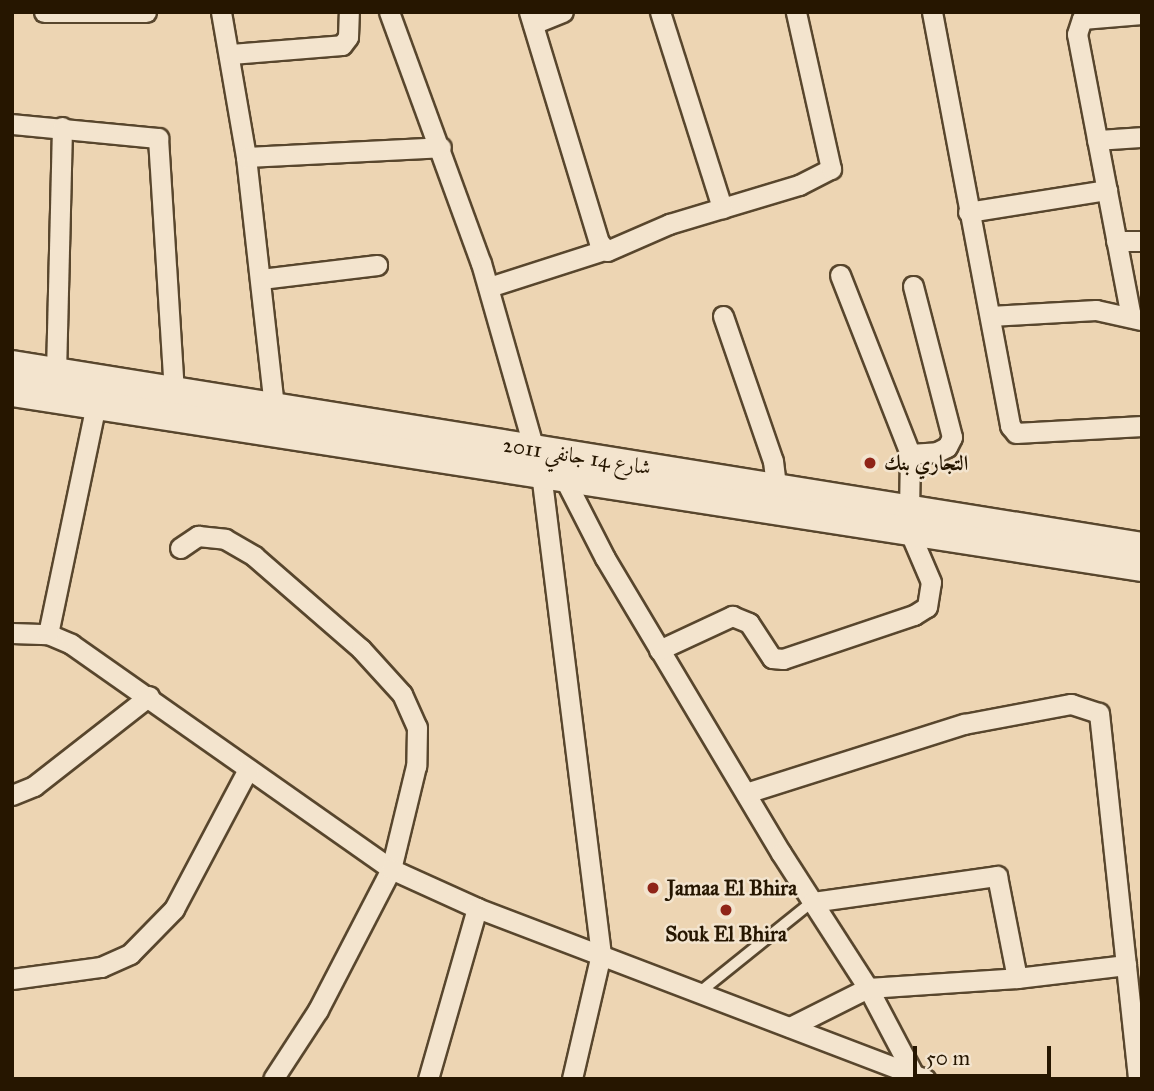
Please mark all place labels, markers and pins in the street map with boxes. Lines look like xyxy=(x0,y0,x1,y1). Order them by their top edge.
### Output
place label: التجاري بنك xyxy=(884,450,968,476)
marker: التجاري بنك xyxy=(862,455,878,471)
place label: Jamaa El Bhira xyxy=(667,875,797,901)
marker: Jamaa El Bhira xyxy=(645,880,661,896)
marker: Souk El Bhira xyxy=(718,902,734,918)
place label: Souk El Bhira xyxy=(665,921,787,947)

